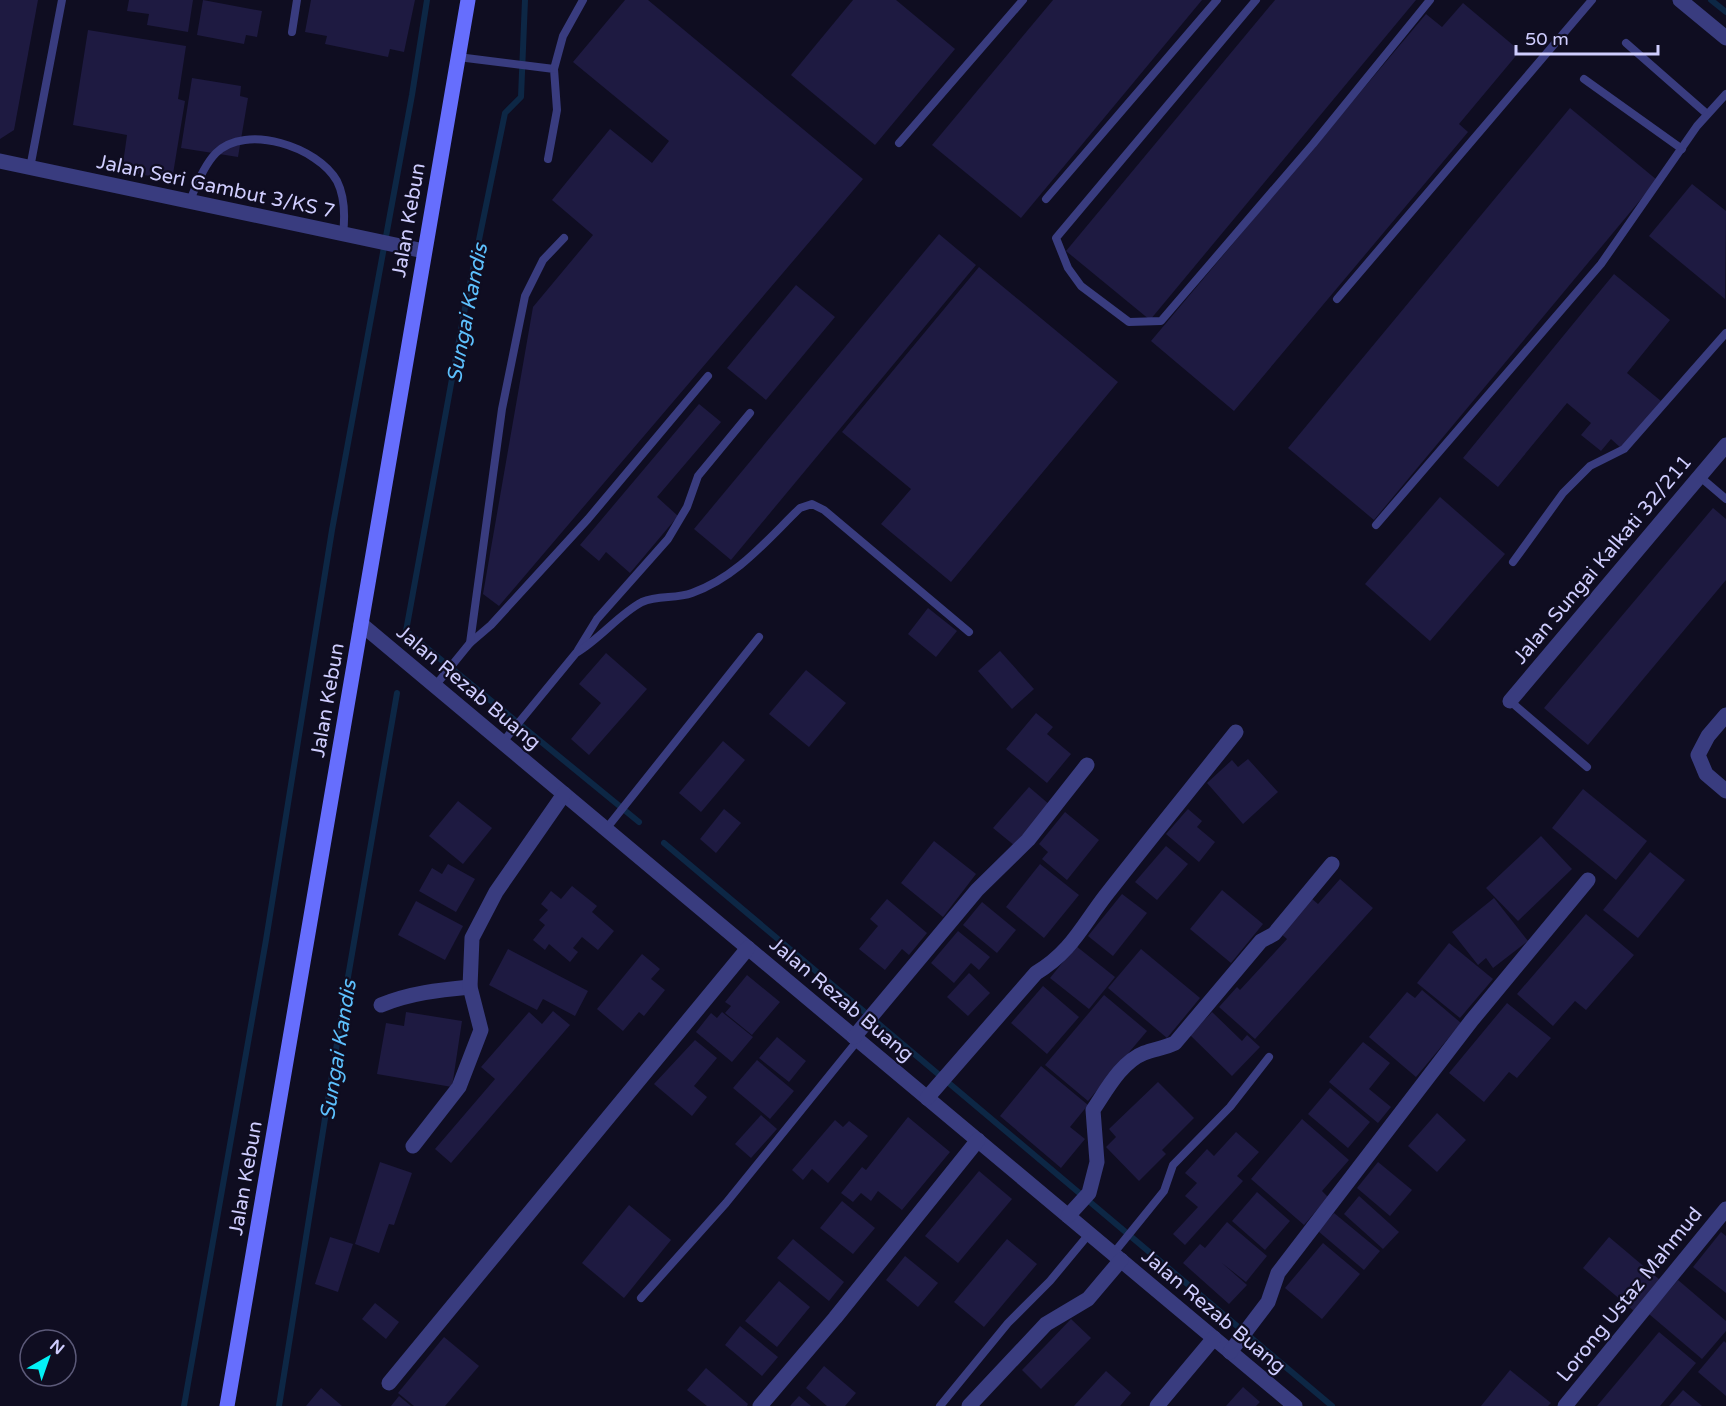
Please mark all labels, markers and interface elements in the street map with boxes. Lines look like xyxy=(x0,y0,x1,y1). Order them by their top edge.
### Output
scale bar xyxy=(1516,18,1658,56)
text: 50 m xyxy=(1525,28,1569,50)
street label: Jalan Seri Gambut 3/KS 7 xyxy=(94,150,337,224)
street label: Jalan Kebun xyxy=(387,161,431,279)
water label: Sungai Kandis xyxy=(442,239,494,385)
street label: Jalan Sungai Kalkati 32/211 xyxy=(1508,450,1697,669)
street label: Jalan Rezab Buang xyxy=(391,621,545,755)
street label: Jalan Kebun xyxy=(306,641,350,759)
street label: Jalan Rezab Buang xyxy=(764,933,918,1067)
water label: Sungai Kandis xyxy=(315,976,362,1122)
street label: Jalan Kebun xyxy=(224,1119,268,1237)
street label: Lorong Ustaz Mahmud xyxy=(1552,1203,1708,1387)
street label: Jalan Rezab Buang xyxy=(1136,1245,1290,1379)
north arrow xyxy=(18,1328,78,1388)
text: N xyxy=(46,1335,68,1359)

